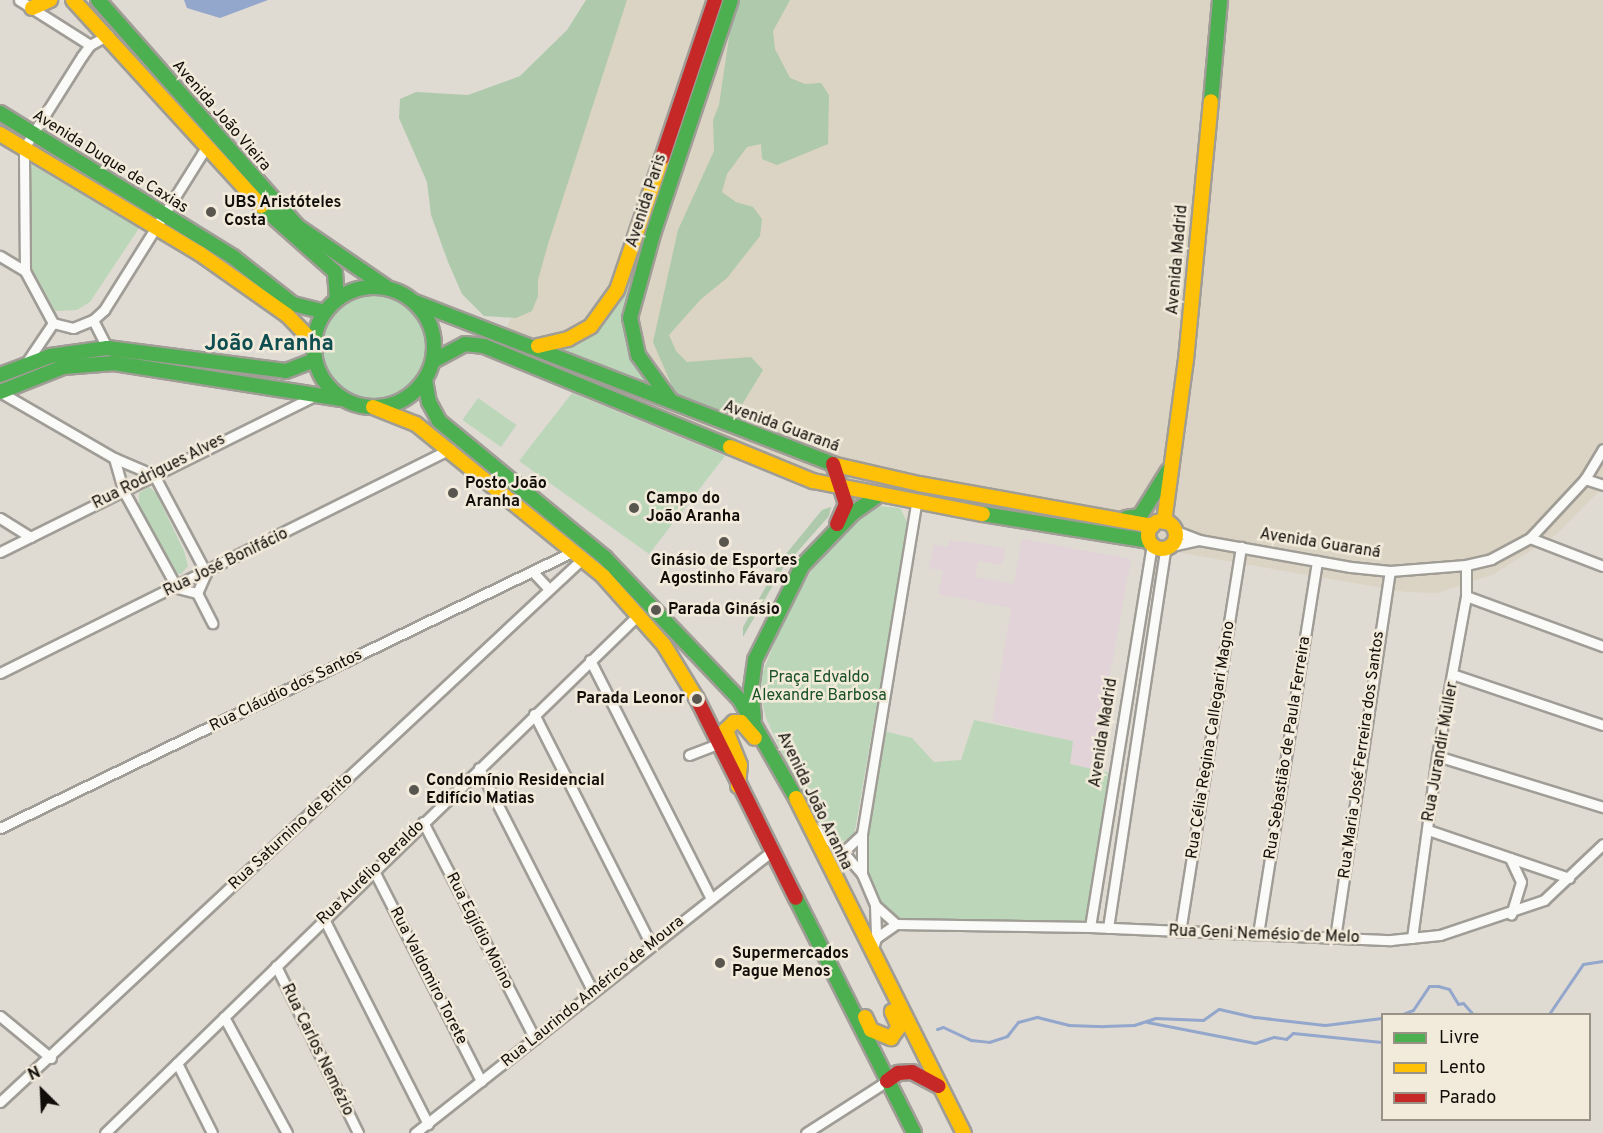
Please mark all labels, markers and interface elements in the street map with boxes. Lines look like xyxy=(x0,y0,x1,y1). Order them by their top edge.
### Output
street label: Avenida João Vieira xyxy=(167,56,275,176)
street label: Avenida Duque de Caxias xyxy=(29,106,191,218)
street label: Avenida Paris xyxy=(623,152,671,250)
place label: UBS Aristóteles Costa xyxy=(224,193,342,231)
marker: UBS Aristóteles Costa xyxy=(202,203,220,221)
street label: Avenida Madrid xyxy=(1164,204,1192,316)
district label: João Aranha xyxy=(204,332,334,358)
street label: Avenida Guaraná xyxy=(720,397,842,457)
street label: Rua Rodrigues Alves xyxy=(89,430,229,514)
place label: Posto João Aranha xyxy=(465,474,547,512)
marker: Posto João Aranha xyxy=(446,486,460,500)
place label: Campo do João Aranha xyxy=(646,489,741,527)
marker: Campo do João Aranha xyxy=(627,501,641,515)
street label: Rua José Bonifácio xyxy=(161,525,291,601)
street label: Avenida Guaraná xyxy=(1258,525,1382,563)
marker: Ginásio de Esportes Agostinho Fávaro xyxy=(717,535,731,549)
place label: Ginásio de Esportes Agostinho Fávaro xyxy=(651,551,797,589)
place label: Parada Ginásio xyxy=(668,600,780,620)
marker: Parada Ginásio xyxy=(649,603,663,617)
street label: Rua Célia Regina Callegari Magno xyxy=(1183,620,1239,860)
street label: Rua Maria José Ferreira dos Santos xyxy=(1335,630,1389,880)
street label: Rua Sebastião de Paula Ferreira xyxy=(1261,635,1315,861)
street label: Rua Cláudio dos Santos xyxy=(207,646,365,736)
park label: Praça Edvaldo Alexandre Barbosa xyxy=(751,668,887,706)
street label: Avenida Madrid xyxy=(1086,677,1122,789)
street label: Rua Jurandir Muller xyxy=(1419,681,1463,823)
place label: Parada Leonor xyxy=(576,689,685,709)
marker: Parada Leonor xyxy=(690,692,704,706)
street label: Avenida João Aranha xyxy=(772,729,856,873)
street label: Rua Saturnino de Brito xyxy=(225,770,357,894)
place label: Condomínio Residencial Edifício Matias xyxy=(426,771,605,809)
marker: Condomínio Residencial Edifício Matias xyxy=(407,783,421,797)
street label: Rua Aurélio Beraldo xyxy=(313,816,429,930)
street label: Rua Egjídio Moino xyxy=(441,870,517,992)
street label: Rua Valdomiro Torete xyxy=(385,903,471,1049)
street label: Rua Laurindo Américo de Moura xyxy=(497,912,689,1072)
street label: Rua Geni Nemésio de Melo xyxy=(1168,922,1360,948)
place label: Supermercados Pague Menos xyxy=(732,944,849,982)
marker: Supermercados Pague Menos xyxy=(713,956,727,970)
street label: Rua Carlos Nemézio xyxy=(277,981,357,1119)
legend xyxy=(1381,1013,1591,1121)
text: Livre xyxy=(1439,1027,1479,1050)
text: Lento xyxy=(1439,1057,1485,1080)
north arrow xyxy=(12,1061,72,1121)
text: N xyxy=(25,1063,44,1086)
text: Parado xyxy=(1439,1087,1496,1110)

